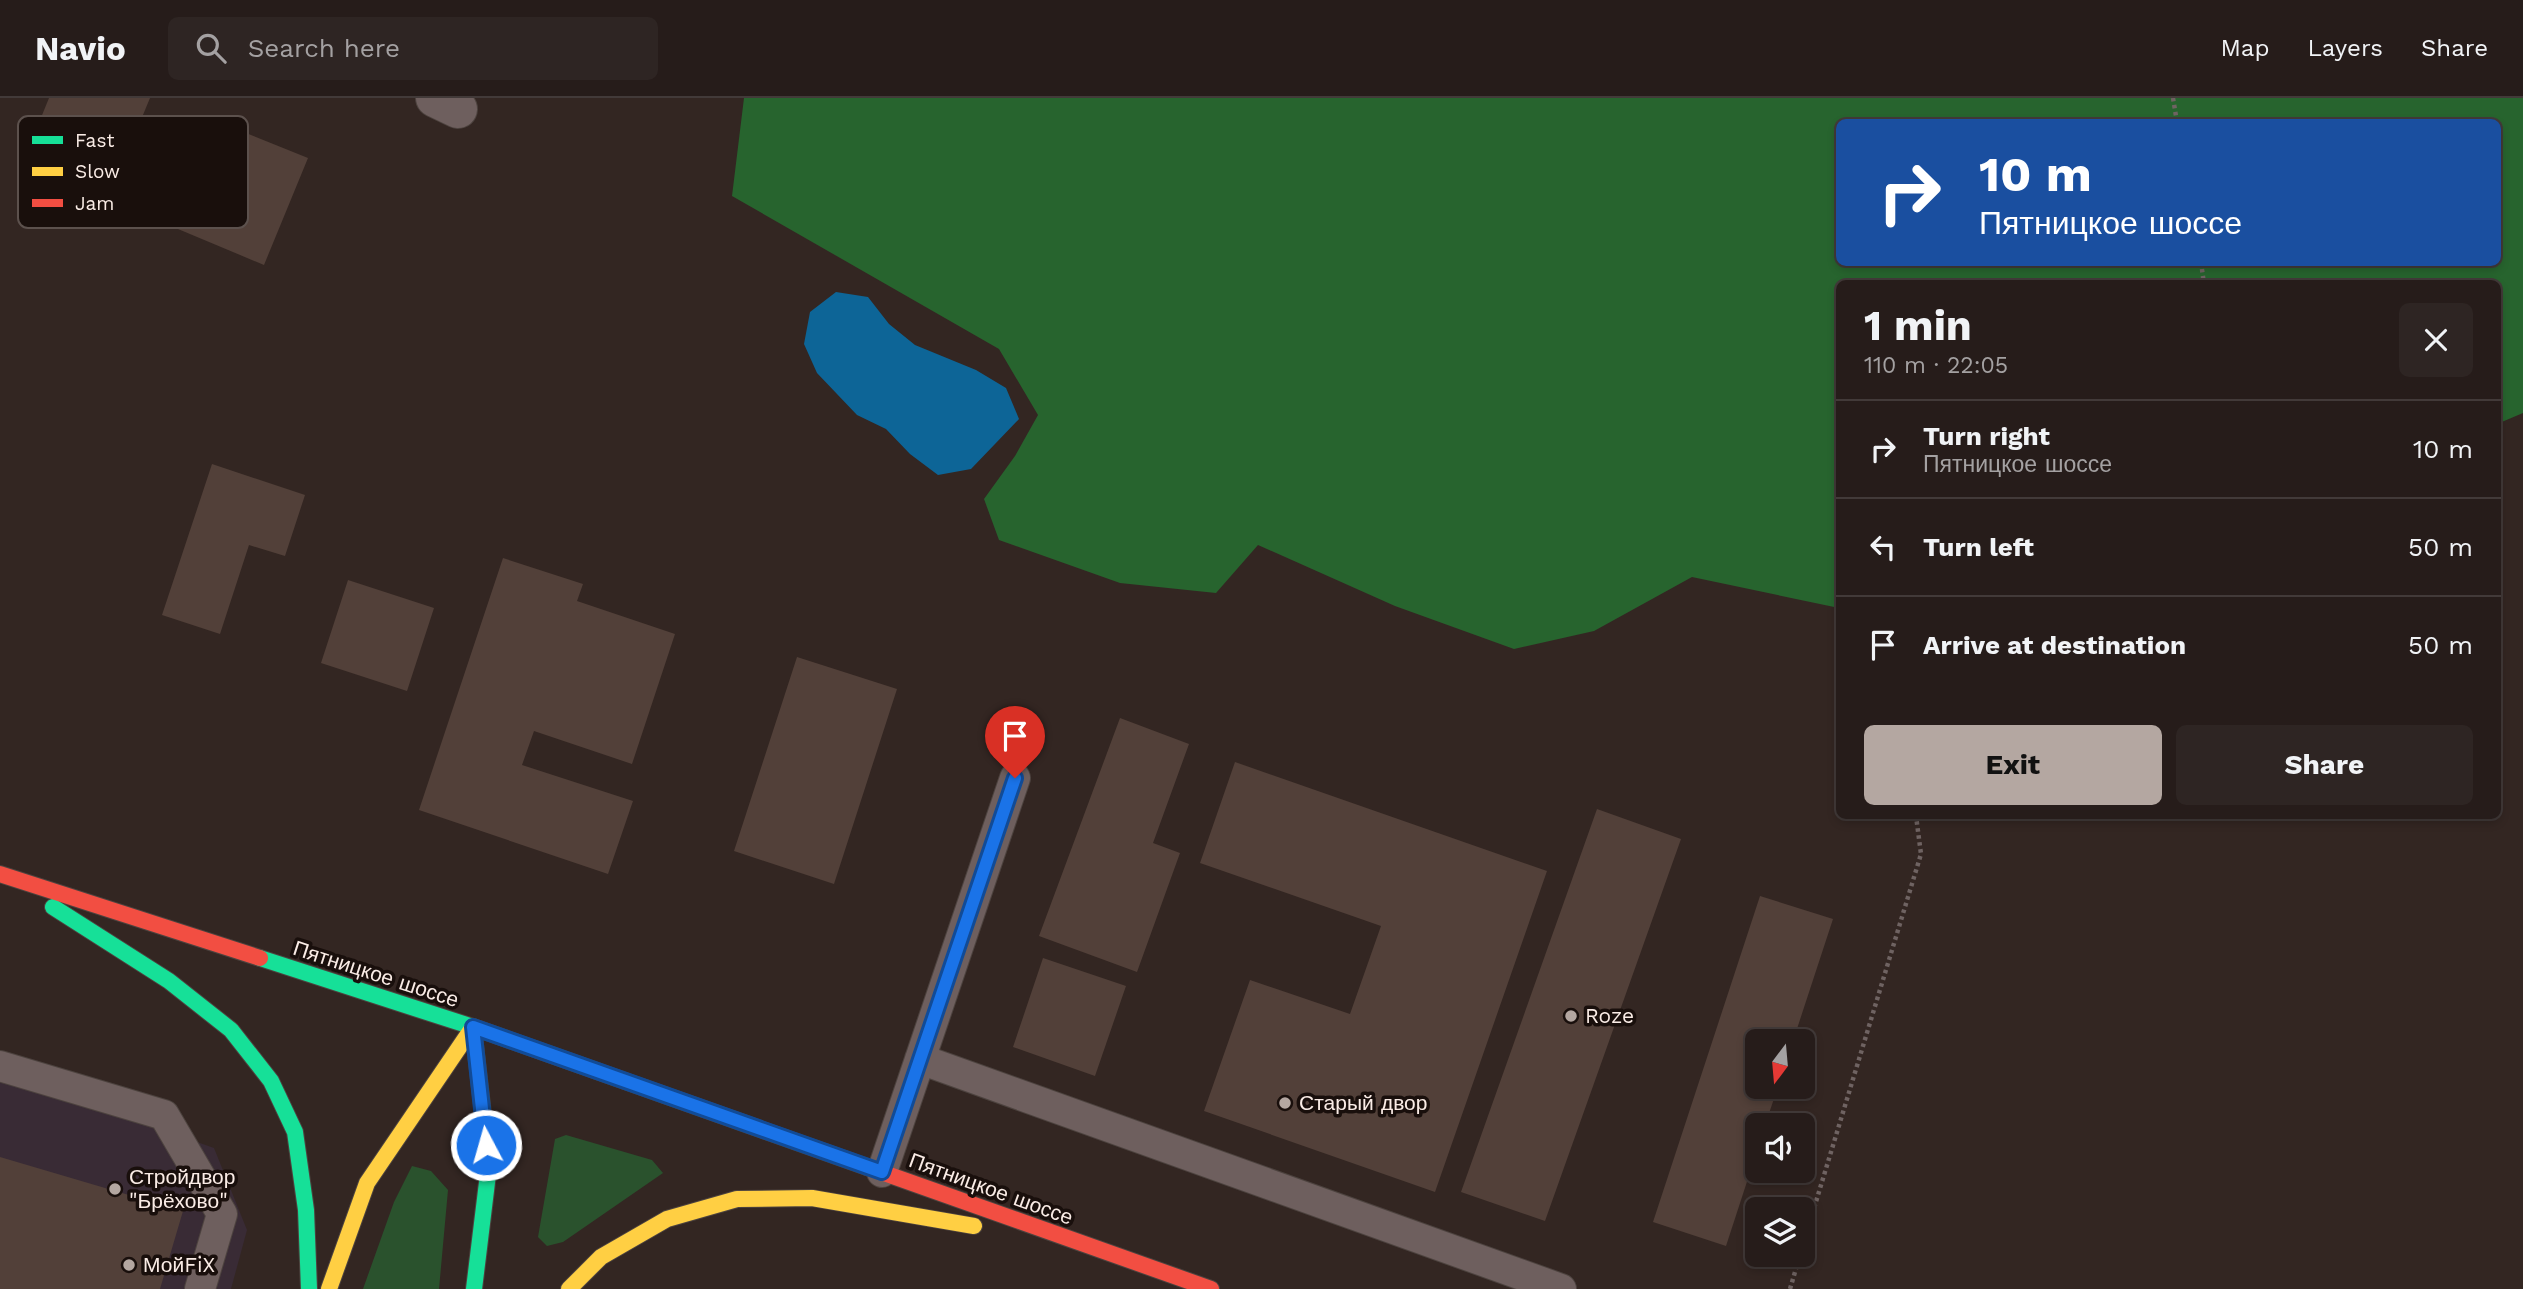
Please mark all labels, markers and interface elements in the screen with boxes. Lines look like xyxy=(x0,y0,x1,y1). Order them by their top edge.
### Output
search box xyxy=(168,17,658,80)
text: Navio xyxy=(35,29,126,68)
icon: search xyxy=(192,29,230,67)
text: Search here xyxy=(248,33,400,63)
text: Map xyxy=(2221,34,2269,62)
text: Layers xyxy=(2307,34,2383,62)
text: Share xyxy=(2421,34,2488,62)
legend xyxy=(18,116,248,228)
text: Fast xyxy=(75,129,114,152)
text: 10 m xyxy=(1979,145,2092,203)
icon: right xyxy=(1864,147,1955,238)
text: Slow xyxy=(75,160,120,183)
text: Jam xyxy=(75,192,114,215)
text: Пятницкое шоссе xyxy=(1979,204,2242,242)
text: 1 min xyxy=(1864,301,1972,350)
button: close xyxy=(2399,303,2473,377)
text: 110 m · 22:05 xyxy=(1864,352,2008,379)
text: Turn right xyxy=(1923,421,2050,451)
icon: right xyxy=(1864,430,1902,468)
text: 10 m xyxy=(2413,434,2473,464)
text: Пятницкое шоссе xyxy=(1923,451,2112,478)
icon: left xyxy=(1864,528,1902,566)
text: Turn left xyxy=(1923,532,2034,562)
text: 50 m xyxy=(2408,532,2473,562)
icon: arrive xyxy=(1864,626,1902,664)
text: Arrive at destination xyxy=(1923,630,2186,660)
text: 50 m xyxy=(2408,630,2473,660)
pin xyxy=(985,706,1045,778)
icon: arrive xyxy=(996,717,1034,755)
button: Exit xyxy=(1864,725,2162,805)
button: Share xyxy=(2176,725,2473,805)
street label: Пятницкое шоссе xyxy=(290,935,462,1012)
place label: Roze xyxy=(1585,1003,1634,1028)
marker: Roze xyxy=(1563,1008,1579,1024)
north arrow xyxy=(1745,1029,1815,1099)
map controls xyxy=(1745,1029,1815,1267)
place label: Старый двор xyxy=(1299,1090,1427,1115)
marker: Старый двор xyxy=(1277,1095,1293,1111)
position arrow xyxy=(449,1108,523,1182)
button: sound xyxy=(1745,1113,1815,1183)
street label: Пятницкое шоссе xyxy=(906,1147,1077,1230)
place label: Стройдвор "Брёхово" xyxy=(129,1164,235,1213)
marker: Стройдвор "Брёхово" xyxy=(107,1181,123,1197)
button: layers xyxy=(1745,1197,1815,1267)
place label: МойFiX xyxy=(143,1252,215,1277)
marker: МойFiX xyxy=(121,1257,137,1273)

